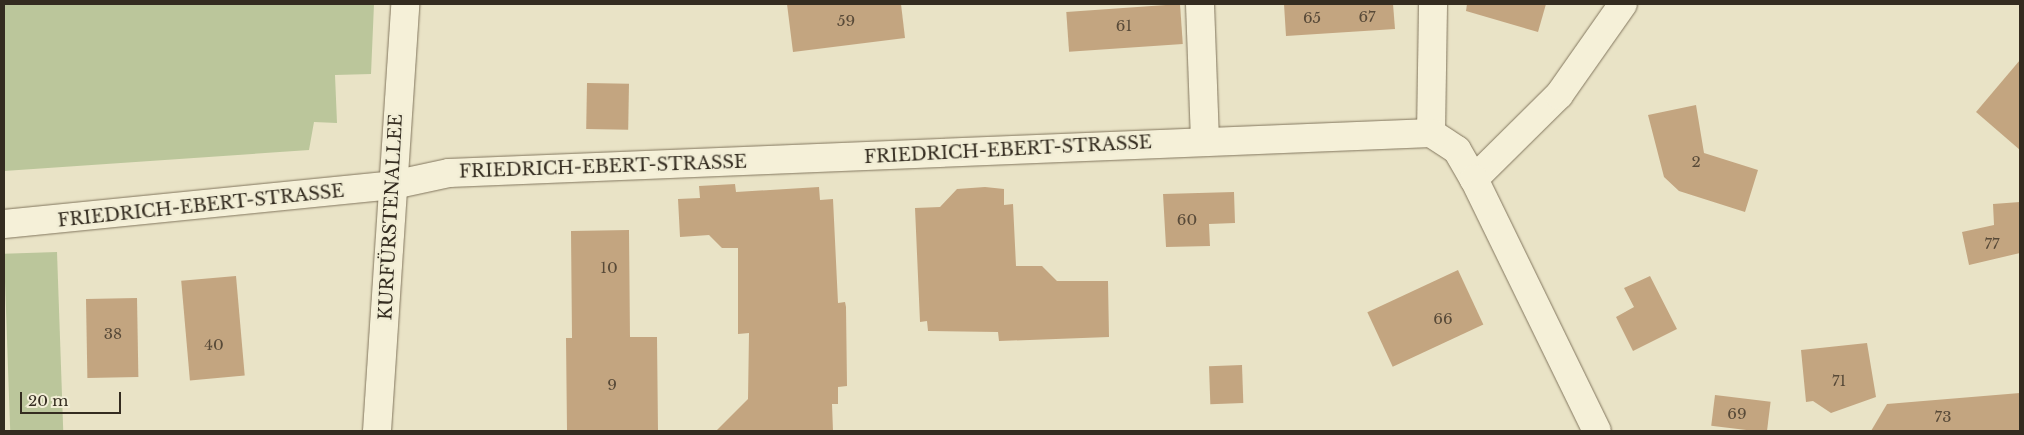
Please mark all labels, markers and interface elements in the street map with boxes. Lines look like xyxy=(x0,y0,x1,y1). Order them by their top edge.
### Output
house number: 67 xyxy=(1358,8,1376,26)
house number: 65 xyxy=(1303,9,1321,27)
house number: 59 xyxy=(837,12,855,30)
house number: 61 xyxy=(1116,17,1132,35)
street label: KURFÜRSTENALLEE xyxy=(375,113,407,321)
street label: FRIEDRICH-EBERT-STRASSE xyxy=(864,132,1152,168)
street label: FRIEDRICH-EBERT-STRASSE xyxy=(459,151,747,183)
house number: 2 xyxy=(1691,153,1701,171)
street label: FRIEDRICH-EBERT-STRASSE xyxy=(57,180,345,232)
house number: 60 xyxy=(1177,211,1197,229)
house number: 77 xyxy=(1984,235,2000,253)
house number: 10 xyxy=(600,259,618,277)
house number: 66 xyxy=(1433,310,1453,328)
house number: 38 xyxy=(104,325,122,343)
house number: 40 xyxy=(204,336,224,354)
house number: 71 xyxy=(1832,372,1846,390)
house number: 9 xyxy=(607,376,617,394)
scale bar xyxy=(22,382,124,414)
text: 20 m xyxy=(28,391,68,410)
house number: 69 xyxy=(1727,405,1747,423)
house number: 73 xyxy=(1935,408,1951,426)

